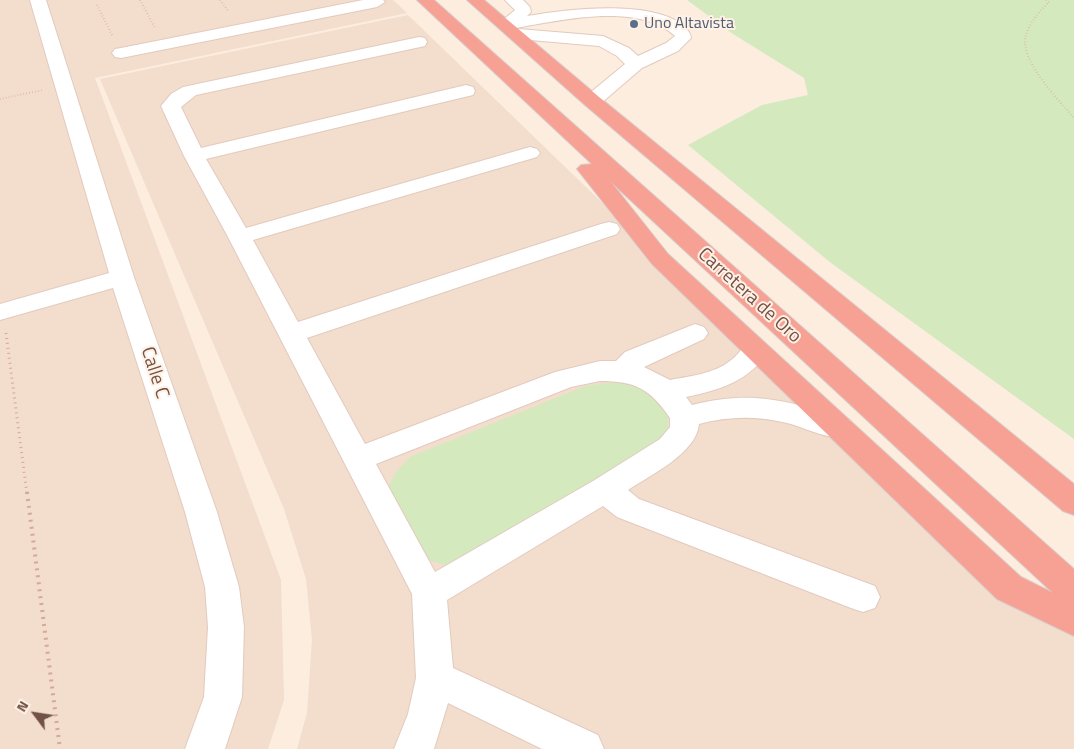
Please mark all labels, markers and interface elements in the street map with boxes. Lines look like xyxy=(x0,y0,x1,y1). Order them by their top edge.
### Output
place label: Uno Altavista xyxy=(644,14,734,34)
marker: Uno Altavista xyxy=(628,18,640,30)
street label: Carretera de Oro xyxy=(692,243,806,349)
street label: Calle C xyxy=(135,344,173,402)
north arrow xyxy=(10,689,60,739)
text: N xyxy=(10,696,33,716)

